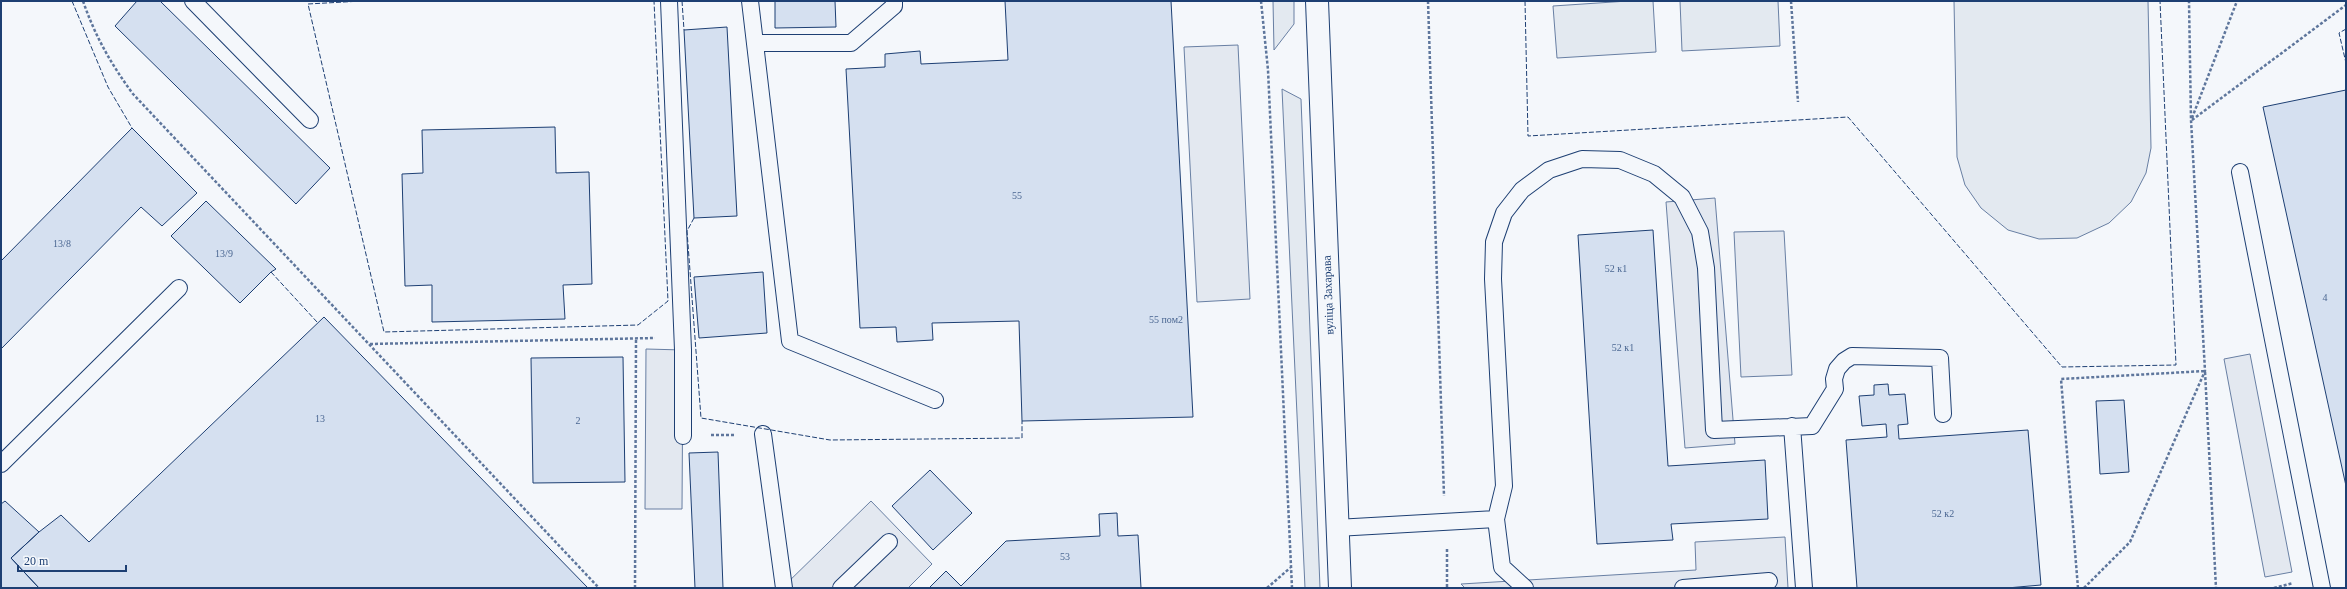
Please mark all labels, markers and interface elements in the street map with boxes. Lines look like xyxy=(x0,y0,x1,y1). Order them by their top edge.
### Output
house number: 55 xyxy=(1012,190,1022,201)
house number: 13/8 xyxy=(53,238,71,249)
house number: 13/9 xyxy=(215,248,233,259)
street label: вуліца Захарава xyxy=(1320,254,1336,335)
house number: 52 к1 xyxy=(1605,263,1627,274)
house number: 4 xyxy=(2323,292,2328,303)
house number: 55 пом2 xyxy=(1149,314,1183,325)
house number: 52 к1 xyxy=(1612,342,1634,353)
house number: 13 xyxy=(315,413,325,424)
house number: 2 xyxy=(576,415,581,426)
house number: 52 к2 xyxy=(1932,508,1954,519)
scale bar xyxy=(18,547,126,573)
house number: 53 xyxy=(1060,551,1070,562)
text: 20 m xyxy=(24,554,49,568)

